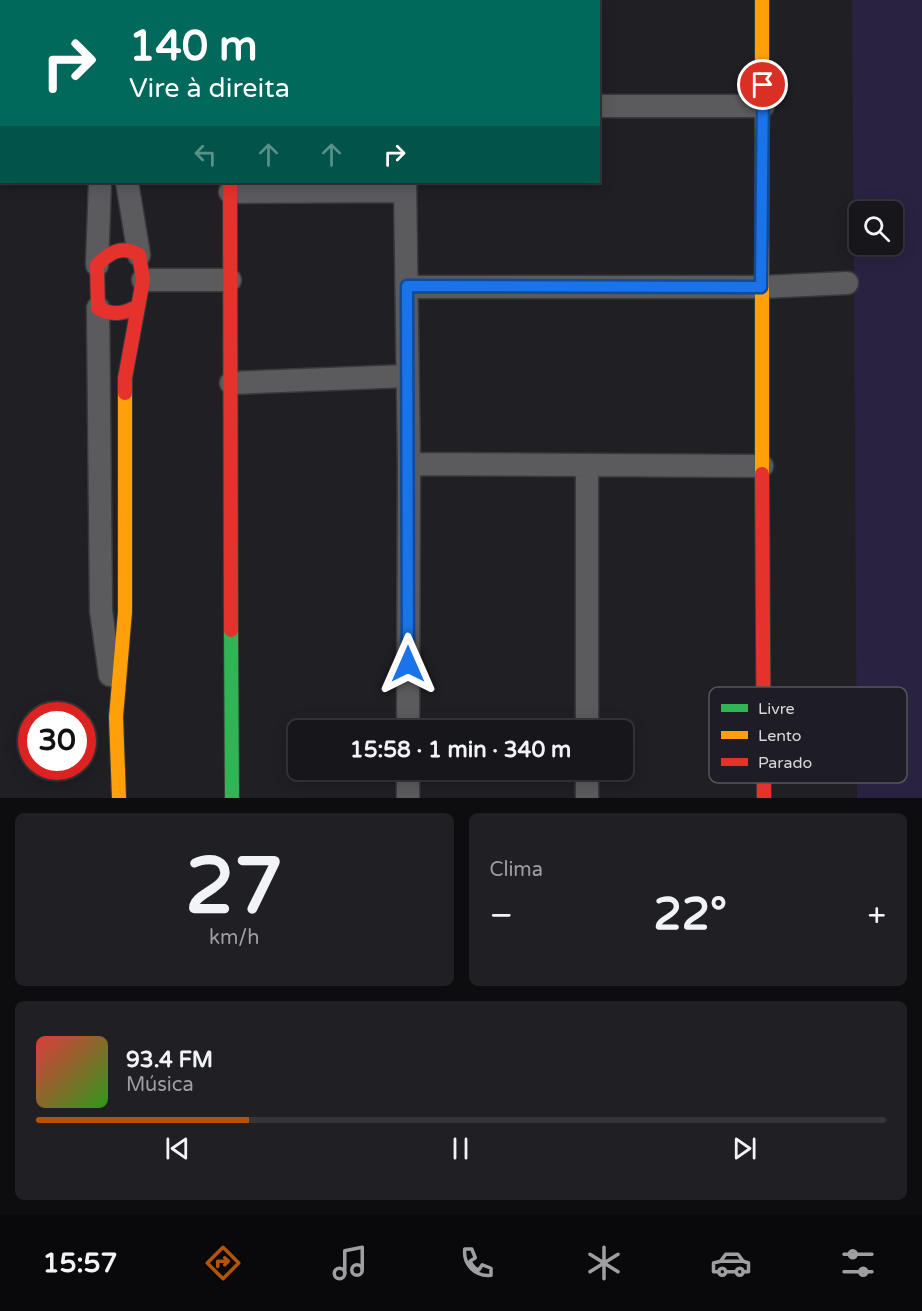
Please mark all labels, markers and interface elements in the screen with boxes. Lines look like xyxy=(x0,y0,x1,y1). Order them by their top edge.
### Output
text: 140 m xyxy=(129,21,258,72)
icon: right xyxy=(30,24,108,102)
pin xyxy=(737,59,788,110)
icon: arrive xyxy=(746,68,779,101)
text: Vire à direita xyxy=(129,72,290,105)
icon: left xyxy=(189,138,222,171)
icon: ahead xyxy=(252,138,285,171)
icon: ahead xyxy=(315,138,348,171)
icon: right xyxy=(378,138,411,171)
map controls xyxy=(849,201,903,255)
button: search xyxy=(849,201,903,255)
position arrow xyxy=(376,632,440,696)
legend xyxy=(709,687,907,783)
text: Livre xyxy=(758,699,795,719)
speed limit sign: 30 xyxy=(18,702,96,780)
text: Lento xyxy=(758,726,802,746)
text: 15:58 · 1 min · 340 m xyxy=(350,737,571,763)
text: Parado xyxy=(758,753,812,773)
text: 27 xyxy=(185,840,283,934)
text: Clima xyxy=(490,858,543,882)
text: 22° xyxy=(653,888,727,942)
text: − xyxy=(490,896,513,935)
text: + xyxy=(867,896,886,935)
text: km/h xyxy=(209,926,259,950)
text: 93.4 FM xyxy=(126,1047,213,1073)
text: Música xyxy=(126,1073,194,1097)
icon: previous xyxy=(161,1132,194,1165)
icon: pause xyxy=(444,1132,477,1165)
icon: next xyxy=(728,1132,761,1165)
icon: directions xyxy=(202,1242,244,1284)
icon: music xyxy=(329,1242,371,1284)
icon: phone xyxy=(456,1242,498,1284)
icon: climate xyxy=(583,1242,625,1284)
icon: car xyxy=(710,1242,752,1284)
icon: filters xyxy=(837,1242,879,1284)
text: 15:57 xyxy=(43,1247,117,1280)

